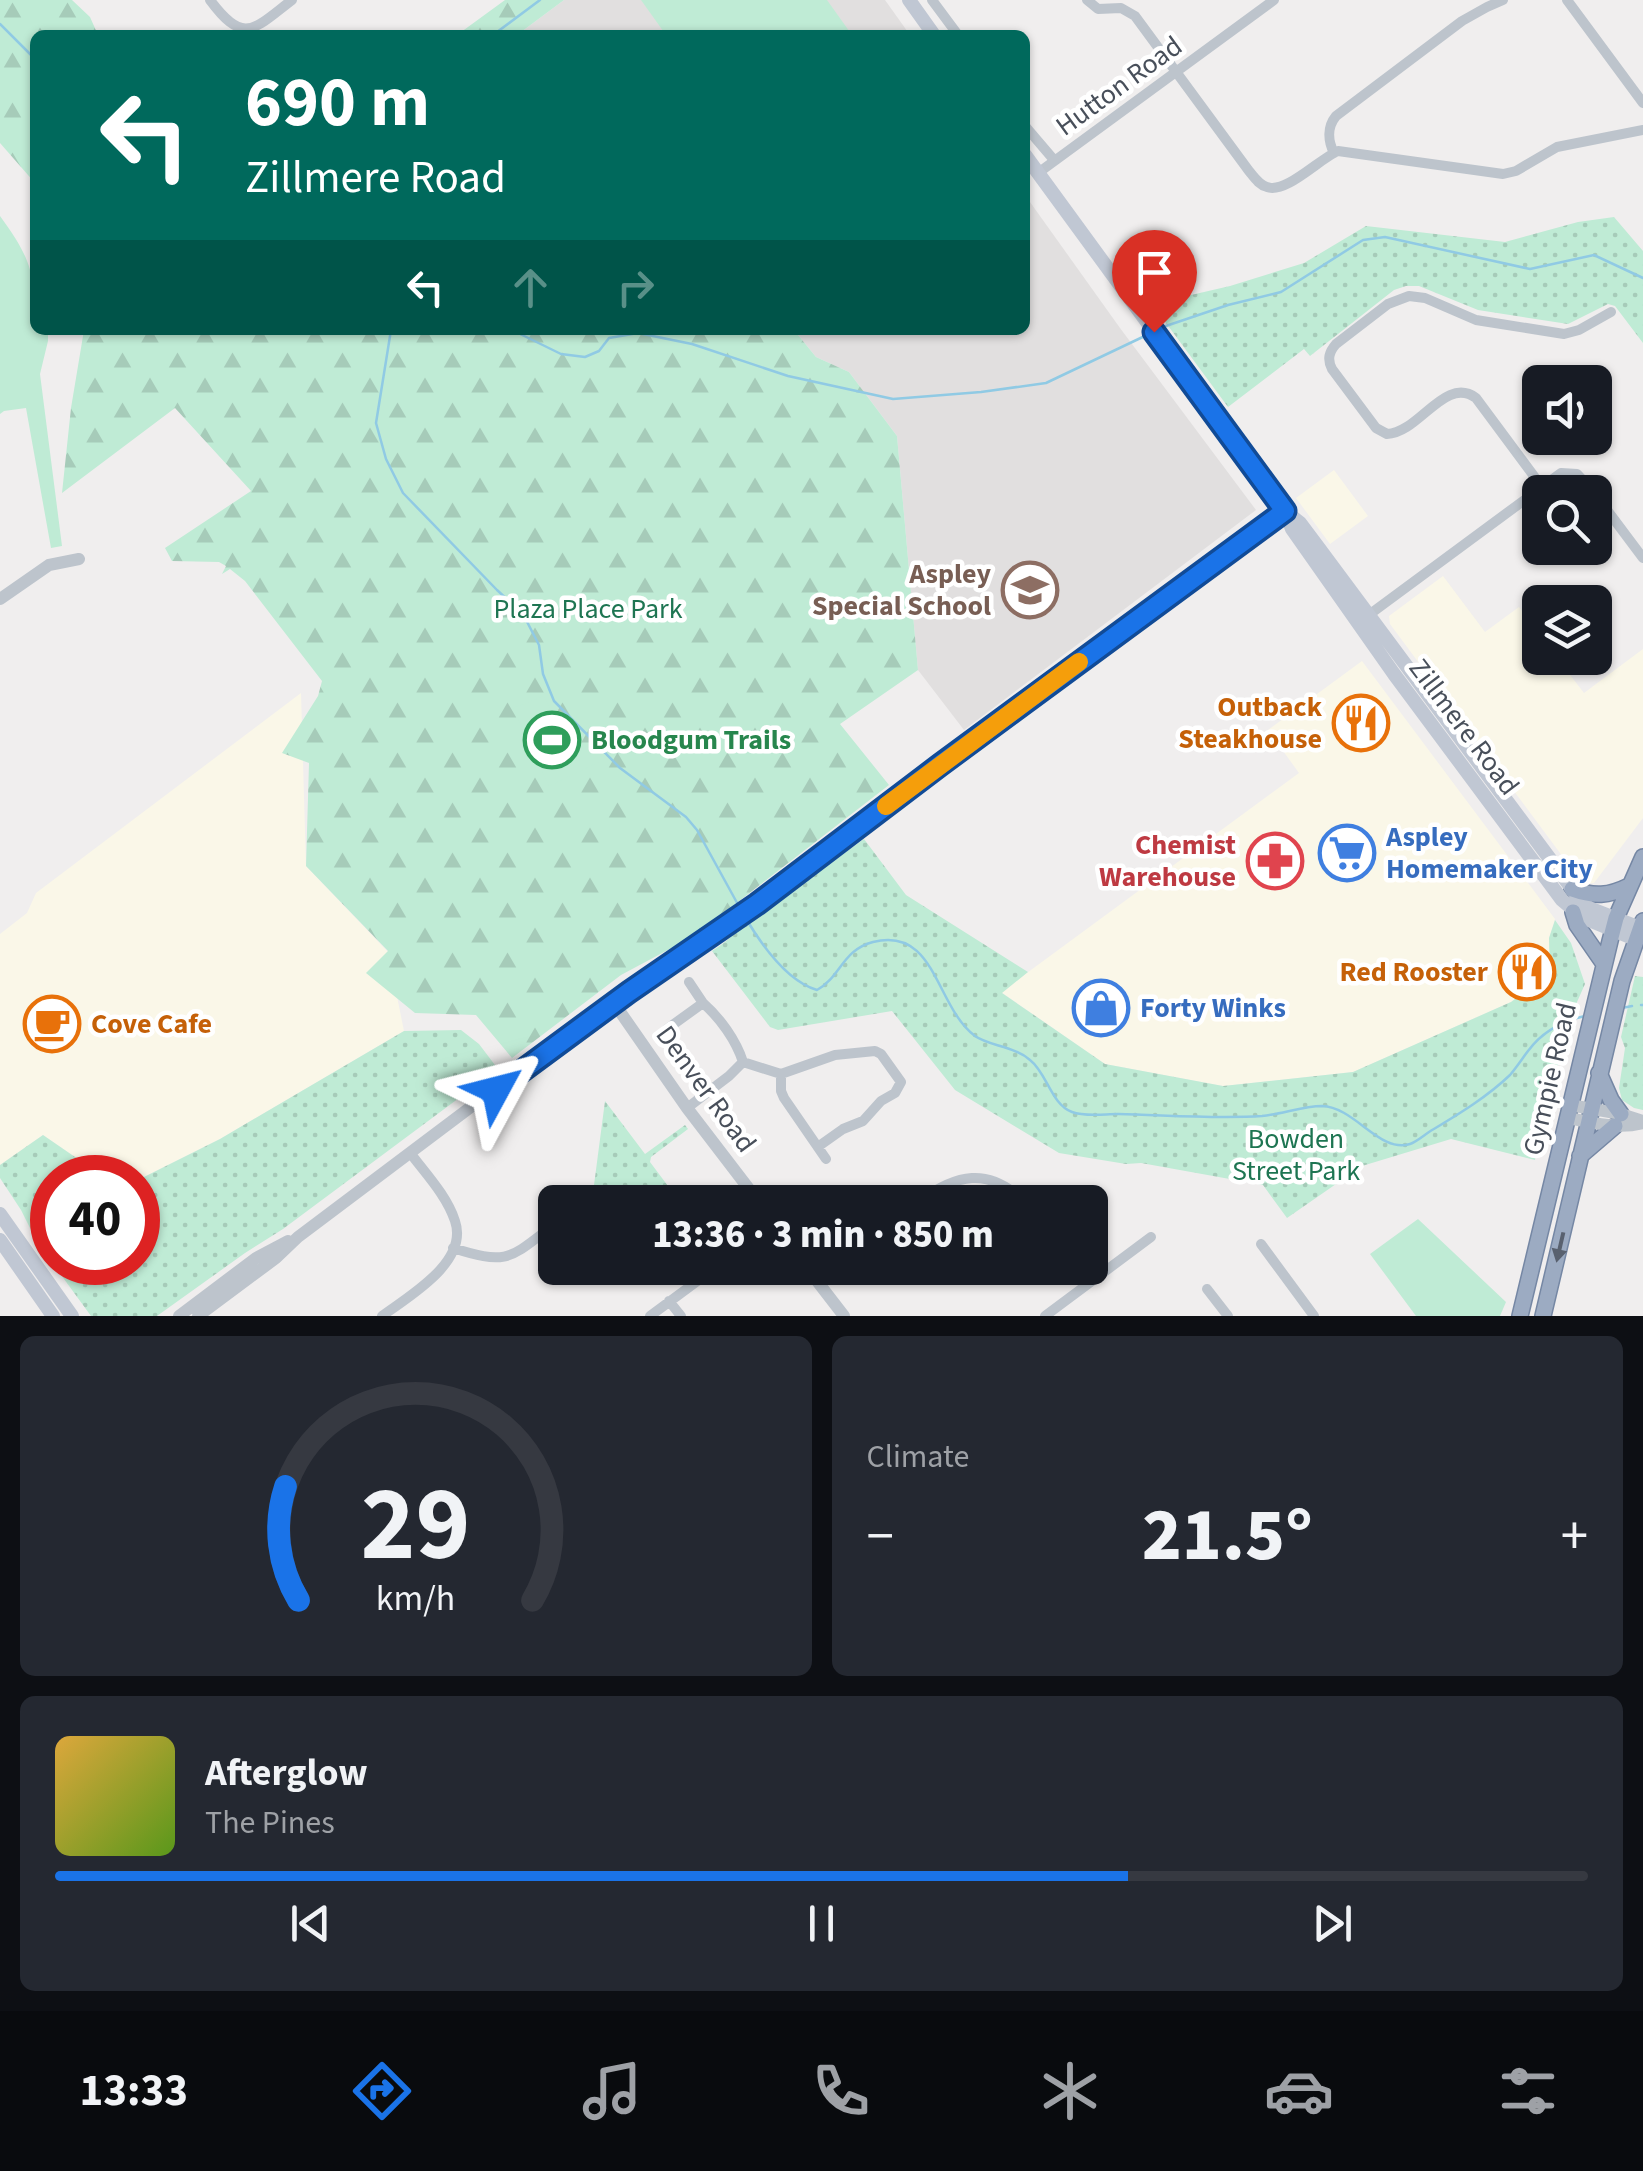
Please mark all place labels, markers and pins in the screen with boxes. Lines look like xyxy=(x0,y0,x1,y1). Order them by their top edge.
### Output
pin xyxy=(1112,230,1197,333)
place label: Aspley Special School xyxy=(812,554,991,626)
school or university icon: Aspley Special School xyxy=(1000,560,1060,620)
place label: Outback Steakhouse xyxy=(1178,687,1323,759)
restaurant icon: Outback Steakhouse xyxy=(1331,693,1391,753)
sports icon: Bloodgum Trails xyxy=(522,710,582,770)
place label: Bloodgum Trails xyxy=(591,720,791,760)
place label: Aspley Homemaker City xyxy=(1385,817,1593,889)
supermarket icon: Aspley Homemaker City xyxy=(1317,823,1377,883)
place label: Chemist Warehouse xyxy=(1099,825,1236,897)
pharmacy icon: Chemist Warehouse xyxy=(1245,831,1305,891)
restaurant icon: Red Rooster xyxy=(1497,942,1557,1002)
place label: Red Rooster xyxy=(1339,952,1489,992)
shop icon: Forty Winks xyxy=(1071,978,1131,1038)
place label: Forty Winks xyxy=(1140,988,1286,1028)
cafe icon: Cove Cafe xyxy=(22,994,82,1054)
place label: Cove Cafe xyxy=(91,1004,212,1044)

